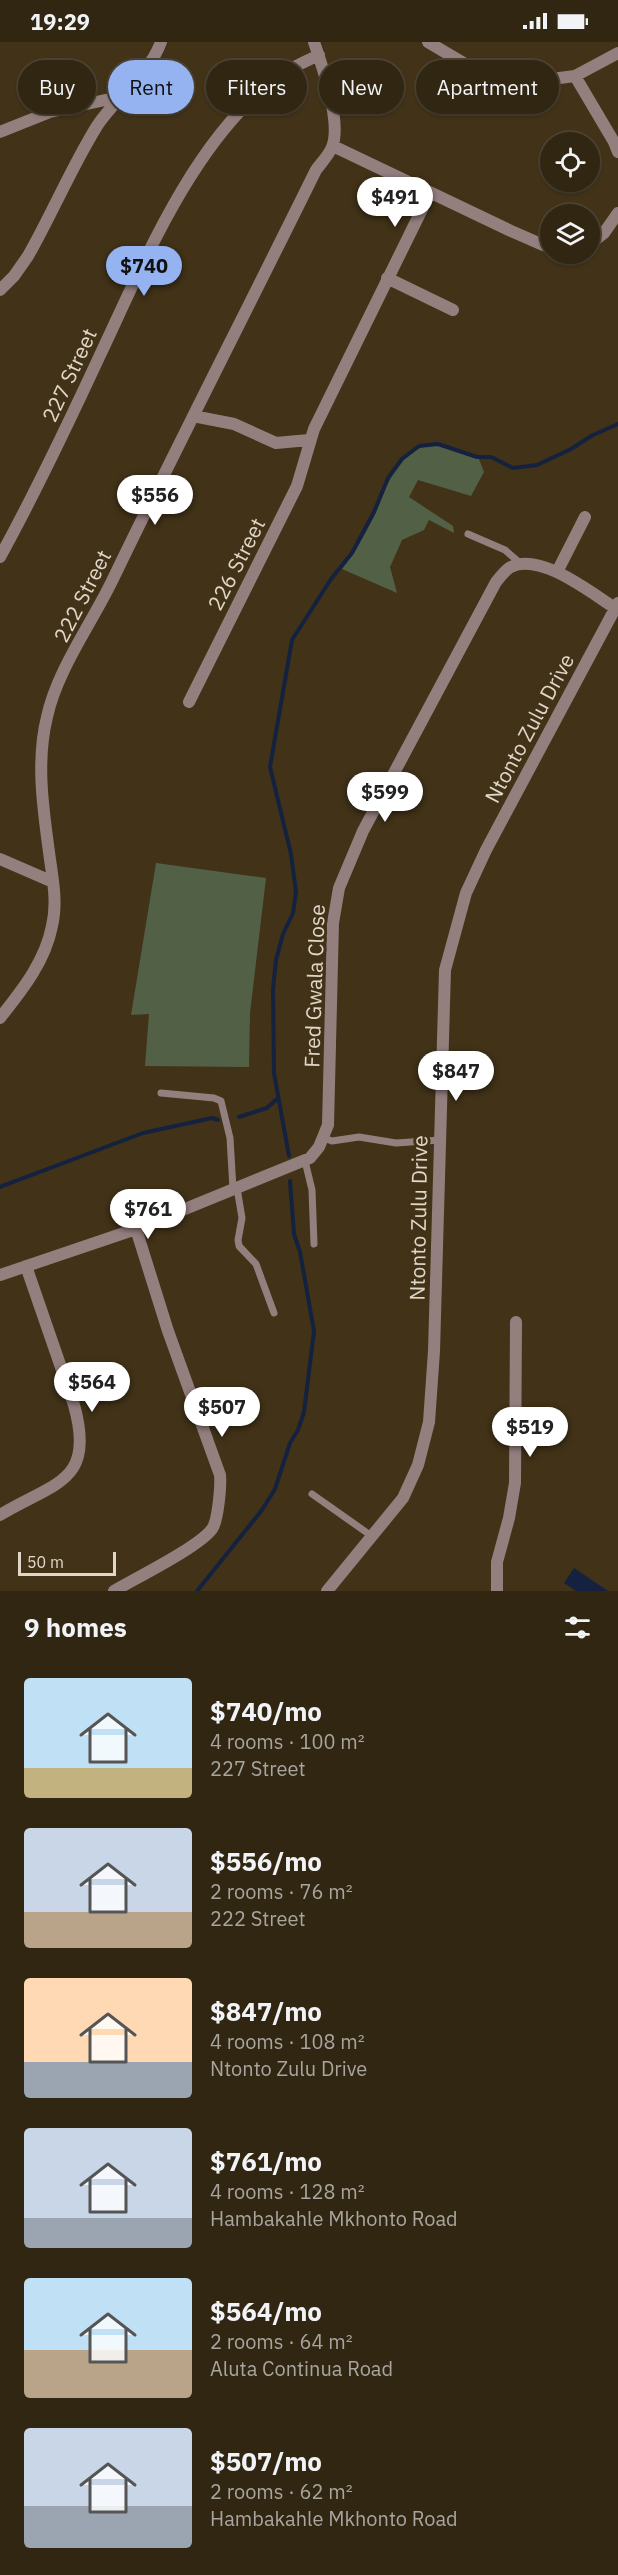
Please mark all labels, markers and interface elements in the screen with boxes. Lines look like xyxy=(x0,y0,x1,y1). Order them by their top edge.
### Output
text: 19:29 xyxy=(30,7,90,36)
chip: Buy xyxy=(18,60,96,114)
chip: Rent xyxy=(108,60,194,114)
chip: Filters xyxy=(206,60,307,114)
chip: New xyxy=(319,60,404,114)
chip: Apartment xyxy=(416,60,559,114)
map controls xyxy=(540,132,600,264)
button: locate xyxy=(540,132,600,192)
pin: $491 xyxy=(359,177,431,228)
text: $491 xyxy=(371,183,419,210)
button: layers xyxy=(540,204,600,264)
pin: $740 xyxy=(108,246,180,297)
text: $740 xyxy=(120,252,168,279)
street label: 227 Street xyxy=(35,324,103,426)
pin: $556 xyxy=(119,475,191,526)
text: $556 xyxy=(131,481,179,508)
street label: 226 Street xyxy=(201,513,271,615)
street label: 222 Street xyxy=(47,545,117,647)
street label: Ntonto Zulu Drive xyxy=(478,649,580,807)
pin: $599 xyxy=(349,772,421,823)
text: $599 xyxy=(361,778,409,805)
street label: Fred Gwala Close xyxy=(297,904,331,1068)
pin: $847 xyxy=(420,1051,492,1102)
text: $847 xyxy=(432,1057,480,1084)
street label: Ntonto Zulu Drive xyxy=(403,1135,433,1301)
pin: $761 xyxy=(112,1189,184,1240)
text: $761 xyxy=(124,1195,172,1222)
pin: $564 xyxy=(56,1362,128,1413)
text: $564 xyxy=(68,1368,116,1395)
pin: $507 xyxy=(186,1387,258,1438)
text: $507 xyxy=(198,1393,246,1420)
pin: $519 xyxy=(494,1407,566,1458)
text: $519 xyxy=(506,1413,554,1440)
scale bar xyxy=(18,1549,116,1576)
text: 50 m xyxy=(27,1552,64,1572)
text: 9 homes xyxy=(24,1610,127,1644)
icon: filters xyxy=(561,1611,594,1644)
text: $740/mo xyxy=(210,1694,322,1728)
icon: home xyxy=(72,1702,144,1774)
text: 4 rooms · 100 m² xyxy=(210,1728,365,1755)
text: 227 Street xyxy=(210,1755,306,1782)
text: $556/mo xyxy=(210,1844,322,1878)
icon: home xyxy=(72,1852,144,1924)
text: 2 rooms · 76 m² xyxy=(210,1878,353,1905)
text: 222 Street xyxy=(210,1905,306,1932)
text: $847/mo xyxy=(210,1994,322,2028)
icon: home xyxy=(72,2002,144,2074)
text: 4 rooms · 108 m² xyxy=(210,2028,365,2055)
text: Ntonto Zulu Drive xyxy=(210,2055,367,2082)
text: $761/mo xyxy=(210,2144,322,2178)
icon: home xyxy=(72,2152,144,2224)
text: 4 rooms · 128 m² xyxy=(210,2178,365,2205)
text: Hambakahle Mkhonto Road xyxy=(210,2205,458,2232)
text: $564/mo xyxy=(210,2294,322,2328)
icon: home xyxy=(72,2302,144,2374)
text: 2 rooms · 64 m² xyxy=(210,2328,353,2355)
text: Aluta Continua Road xyxy=(210,2355,393,2382)
text: $507/mo xyxy=(210,2444,322,2478)
icon: home xyxy=(72,2452,144,2524)
text: 2 rooms · 62 m² xyxy=(210,2478,353,2505)
text: Hambakahle Mkhonto Road xyxy=(210,2505,458,2532)

